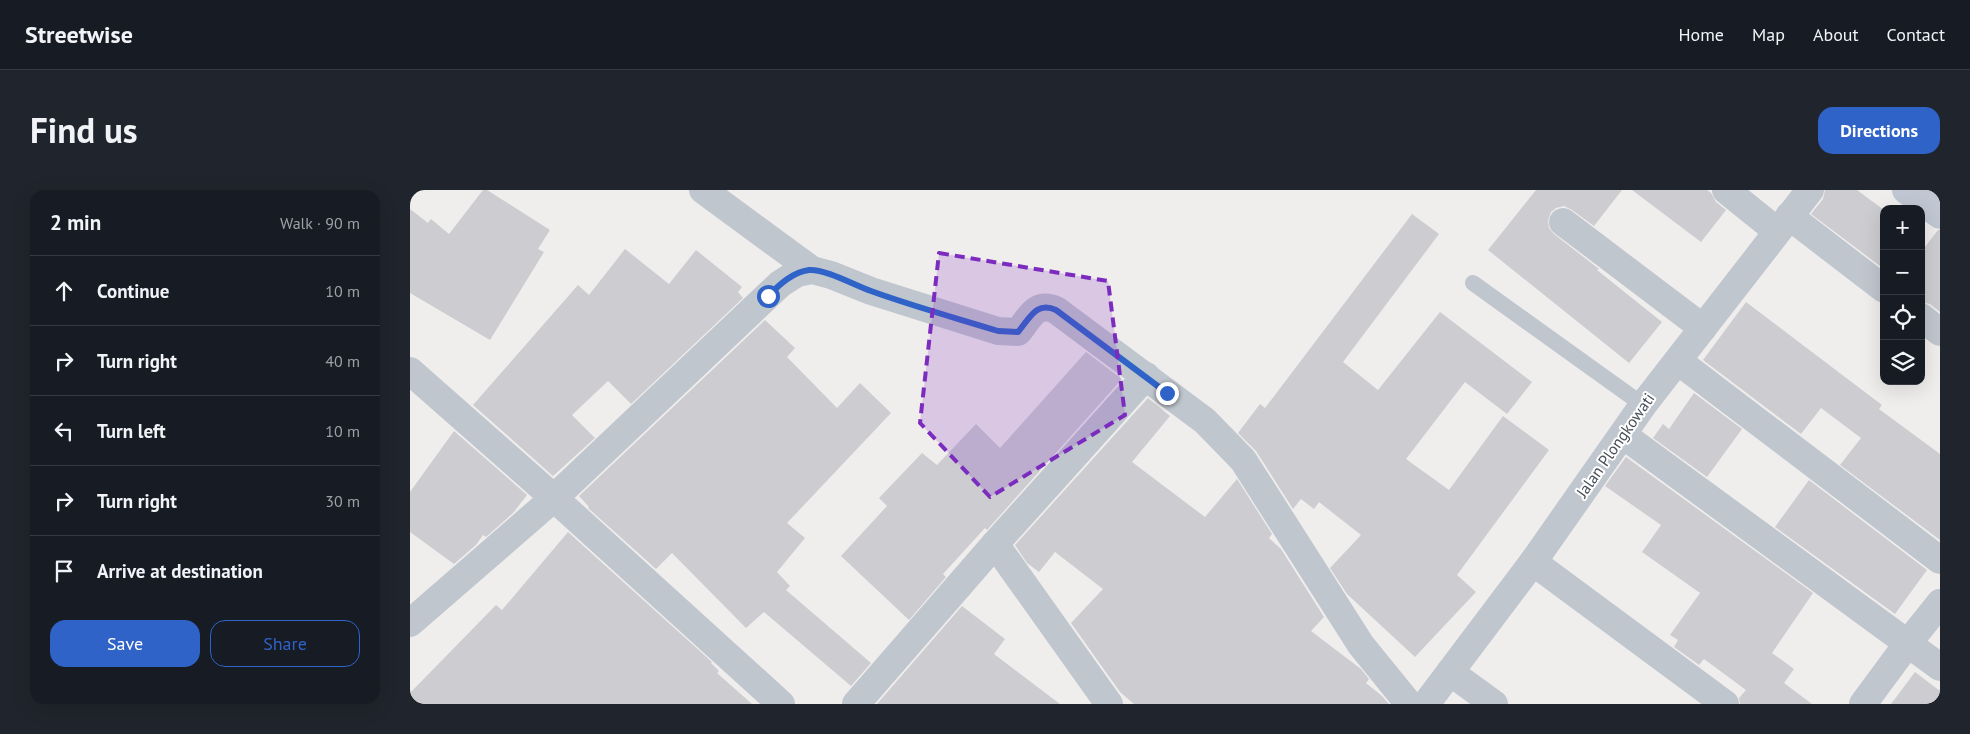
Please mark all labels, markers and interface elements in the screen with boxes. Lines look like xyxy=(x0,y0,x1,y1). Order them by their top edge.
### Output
text: Streetwise xyxy=(25,19,133,50)
text: Home xyxy=(1678,23,1724,46)
text: Map xyxy=(1752,23,1785,46)
text: About xyxy=(1813,23,1859,46)
text: Contact xyxy=(1887,23,1945,46)
text: Find us xyxy=(30,107,138,153)
button: Directions xyxy=(1818,107,1940,154)
map controls xyxy=(1880,205,1925,385)
button: + xyxy=(1880,205,1925,250)
text: 2 min xyxy=(50,209,101,236)
text: Walk · 90 m xyxy=(280,213,360,233)
button: − xyxy=(1880,250,1925,295)
icon: ahead xyxy=(50,277,78,305)
text: Continue xyxy=(97,279,169,303)
text: 10 m xyxy=(325,281,360,301)
route start xyxy=(757,285,780,308)
button: locate xyxy=(1880,295,1925,340)
button: layers xyxy=(1880,340,1925,385)
icon: right xyxy=(50,347,78,375)
text: Turn right xyxy=(97,349,177,373)
text: 40 m xyxy=(325,351,360,371)
route end xyxy=(1156,382,1179,405)
street label: Jalan Plongkowati xyxy=(1571,389,1658,502)
icon: left xyxy=(50,417,78,445)
text: Turn left xyxy=(97,419,166,443)
text: 10 m xyxy=(325,421,360,441)
icon: right xyxy=(50,487,78,515)
text: Turn right xyxy=(97,489,177,513)
text: 30 m xyxy=(325,491,360,511)
icon: arrive xyxy=(50,557,78,585)
text: Arrive at destination xyxy=(97,559,263,583)
button: Save xyxy=(50,620,200,667)
button: Share xyxy=(210,620,360,667)

